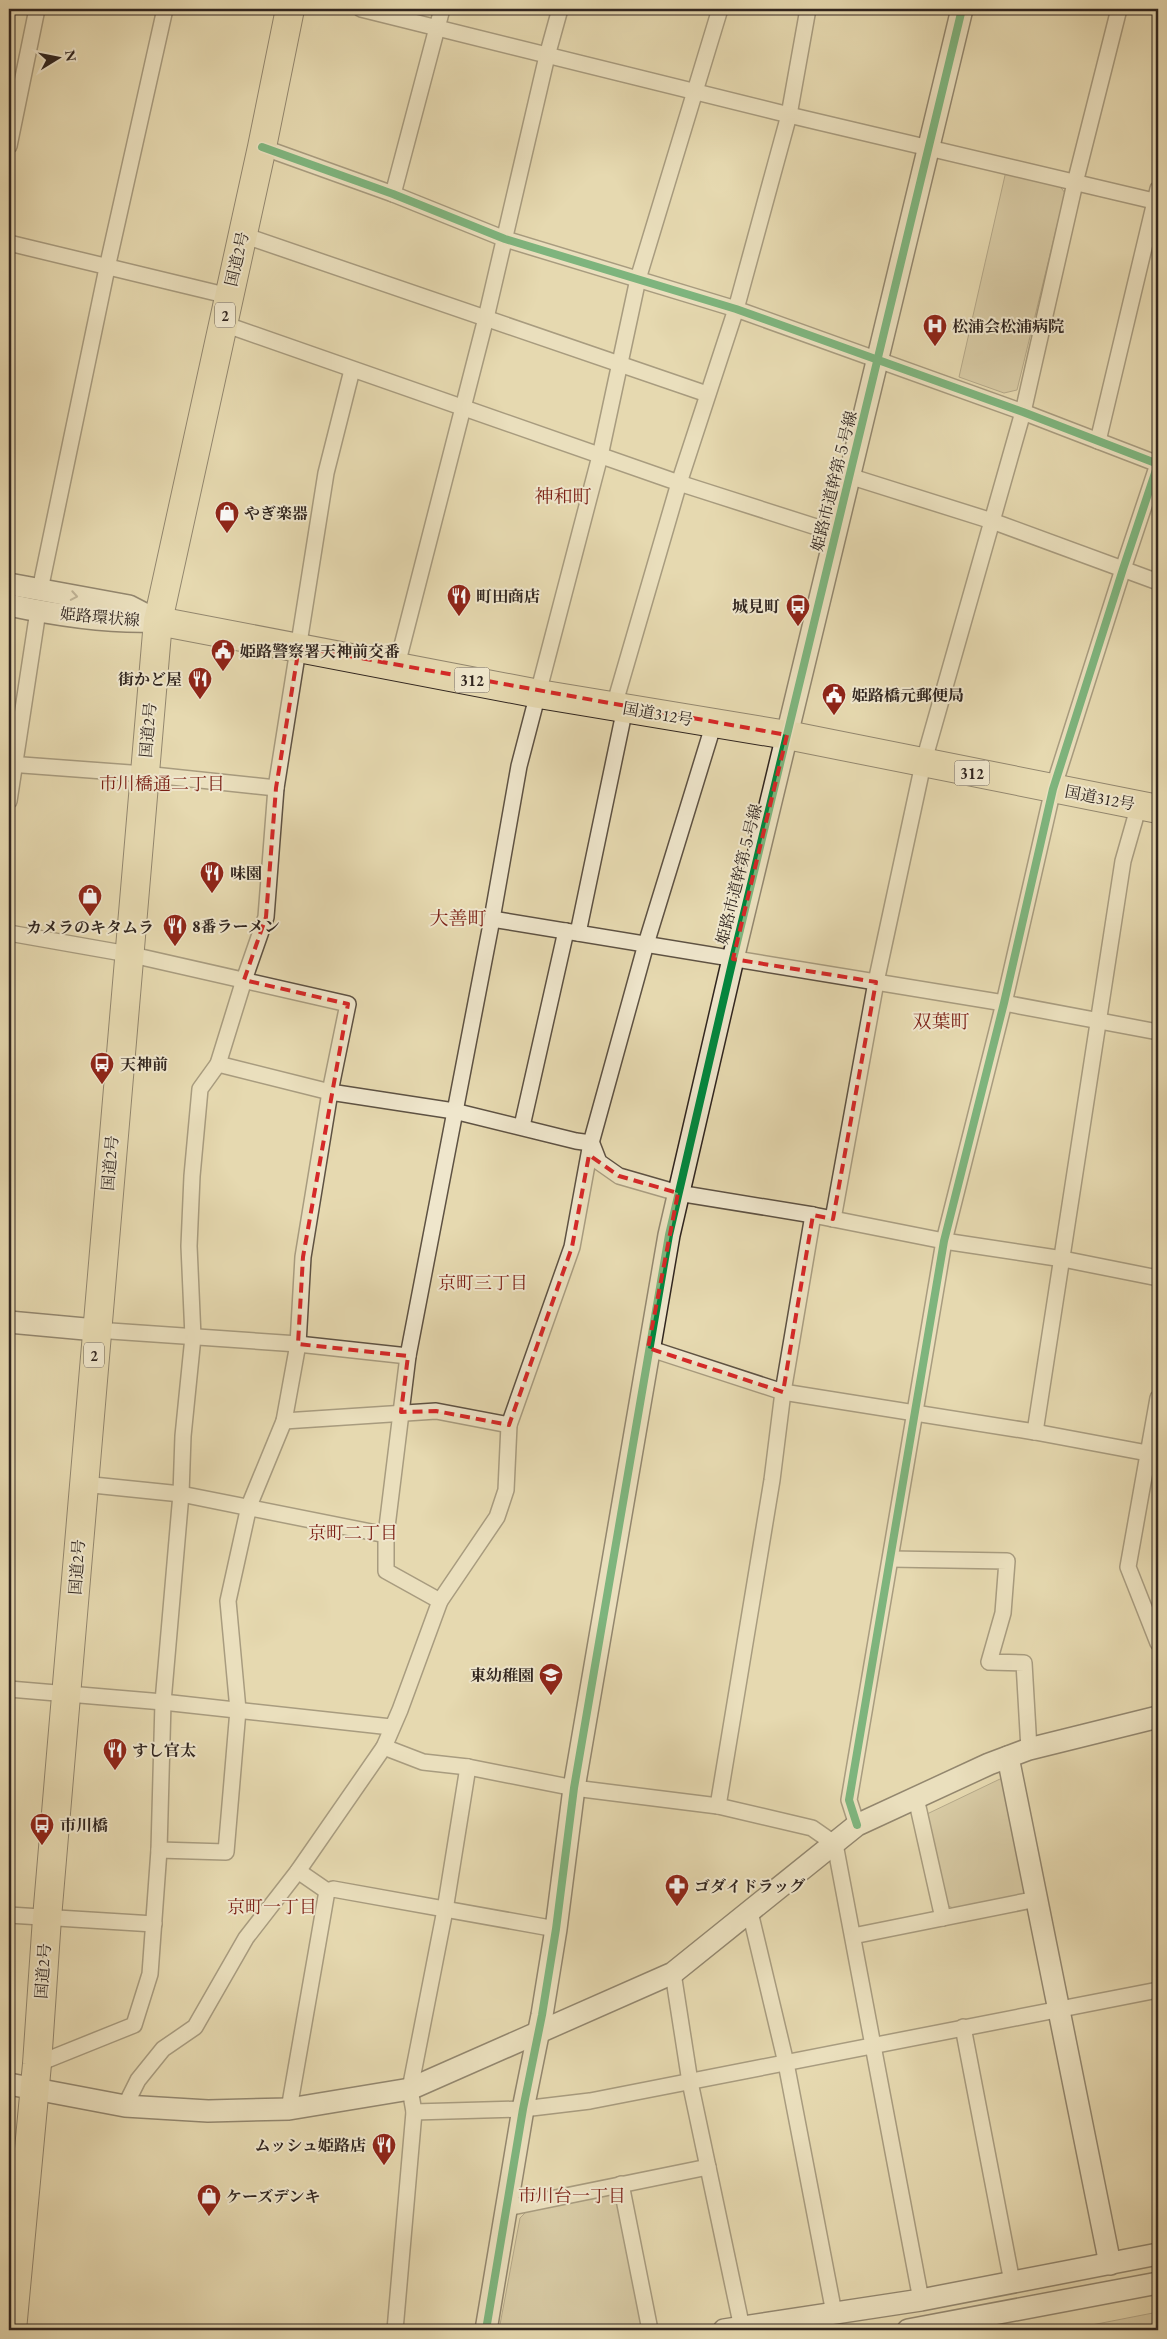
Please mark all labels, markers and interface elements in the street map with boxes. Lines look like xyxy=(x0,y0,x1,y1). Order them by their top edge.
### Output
north arrow xyxy=(32,32,82,82)
text: N xyxy=(61,49,81,64)
street label: 国道2号 xyxy=(221,230,253,288)
road number: 2 xyxy=(215,302,235,328)
hospital icon: 松浦会松浦病院 xyxy=(922,313,948,347)
place label: 松浦会松浦病院 xyxy=(952,316,1064,337)
street label: 姫路市道幹第５号線 xyxy=(806,409,862,553)
district label: 神和町 xyxy=(534,484,592,509)
shop icon: やぎ楽器 xyxy=(214,500,240,534)
place label: やぎ楽器 xyxy=(244,503,308,524)
restaurant icon: 町田商店 xyxy=(446,583,472,617)
place label: 町田商店 xyxy=(476,586,540,607)
one-way arrow xyxy=(69,591,78,601)
bus stop icon: 城見町 xyxy=(785,593,811,627)
place label: 城見町 xyxy=(732,596,780,617)
street label: 姫路環状線 xyxy=(59,603,141,631)
public building icon: 姫路警察署天神前交番 xyxy=(210,638,236,672)
place label: 姫路警察署天神前交番 xyxy=(240,641,400,662)
restaurant icon: 街かど屋 xyxy=(187,666,213,700)
road number: 312 xyxy=(454,668,490,692)
place label: 街かど屋 xyxy=(118,669,182,690)
public building icon: 姫路橋元郵便局 xyxy=(821,682,847,716)
place label: 姫路橋元郵便局 xyxy=(852,685,964,706)
street label: 国道312号 xyxy=(621,697,695,731)
street label: 国道2号 xyxy=(135,701,161,759)
road number: 312 xyxy=(954,760,990,786)
district label: 市川橋通二丁目 xyxy=(99,772,225,795)
street label: 国道312号 xyxy=(1063,781,1137,815)
street label: 姫路市道幹第５号線 xyxy=(711,802,767,946)
restaurant icon: 味園 xyxy=(199,860,225,894)
place label: 味園 xyxy=(230,863,262,884)
shop icon: カメラのキタムラ xyxy=(77,883,103,917)
district label: 大善町 xyxy=(429,906,487,931)
restaurant icon: 8番ラーメン xyxy=(162,913,188,947)
place label: 8番ラーメン xyxy=(192,916,280,937)
place label: カメラのキタムラ xyxy=(26,917,154,938)
district label: 双葉町 xyxy=(912,1009,970,1034)
bus stop icon: 天神前 xyxy=(89,1051,115,1085)
place label: 天神前 xyxy=(120,1054,168,1075)
street label: 国道2号 xyxy=(97,1134,123,1192)
district label: 京町三丁目 xyxy=(438,1271,528,1294)
road number: 2 xyxy=(84,1342,104,1368)
district label: 京町二丁目 xyxy=(308,1521,398,1544)
street label: 国道2号 xyxy=(65,1538,89,1596)
school or university icon: 東幼稚園 xyxy=(538,1662,564,1696)
place label: 東幼稚園 xyxy=(470,1665,534,1686)
restaurant icon: すし官太 xyxy=(102,1737,128,1771)
place label: すし官太 xyxy=(132,1740,196,1761)
bus stop icon: 市川橋 xyxy=(29,1812,55,1846)
place label: 市川橋 xyxy=(60,1815,108,1836)
pharmacy icon: ゴダイドラッグ xyxy=(664,1873,690,1907)
place label: ゴダイドラッグ xyxy=(694,1876,805,1897)
district label: 京町一丁目 xyxy=(227,1895,317,1918)
street label: 国道2号 xyxy=(31,1942,55,2000)
restaurant icon: ムッシュ姫路店 xyxy=(371,2132,397,2166)
place label: ムッシュ姫路店 xyxy=(254,2135,366,2156)
shop icon: ケーズデンキ xyxy=(196,2183,222,2217)
district label: 市川台一丁目 xyxy=(518,2184,626,2207)
place label: ケーズデンキ xyxy=(226,2186,321,2207)

